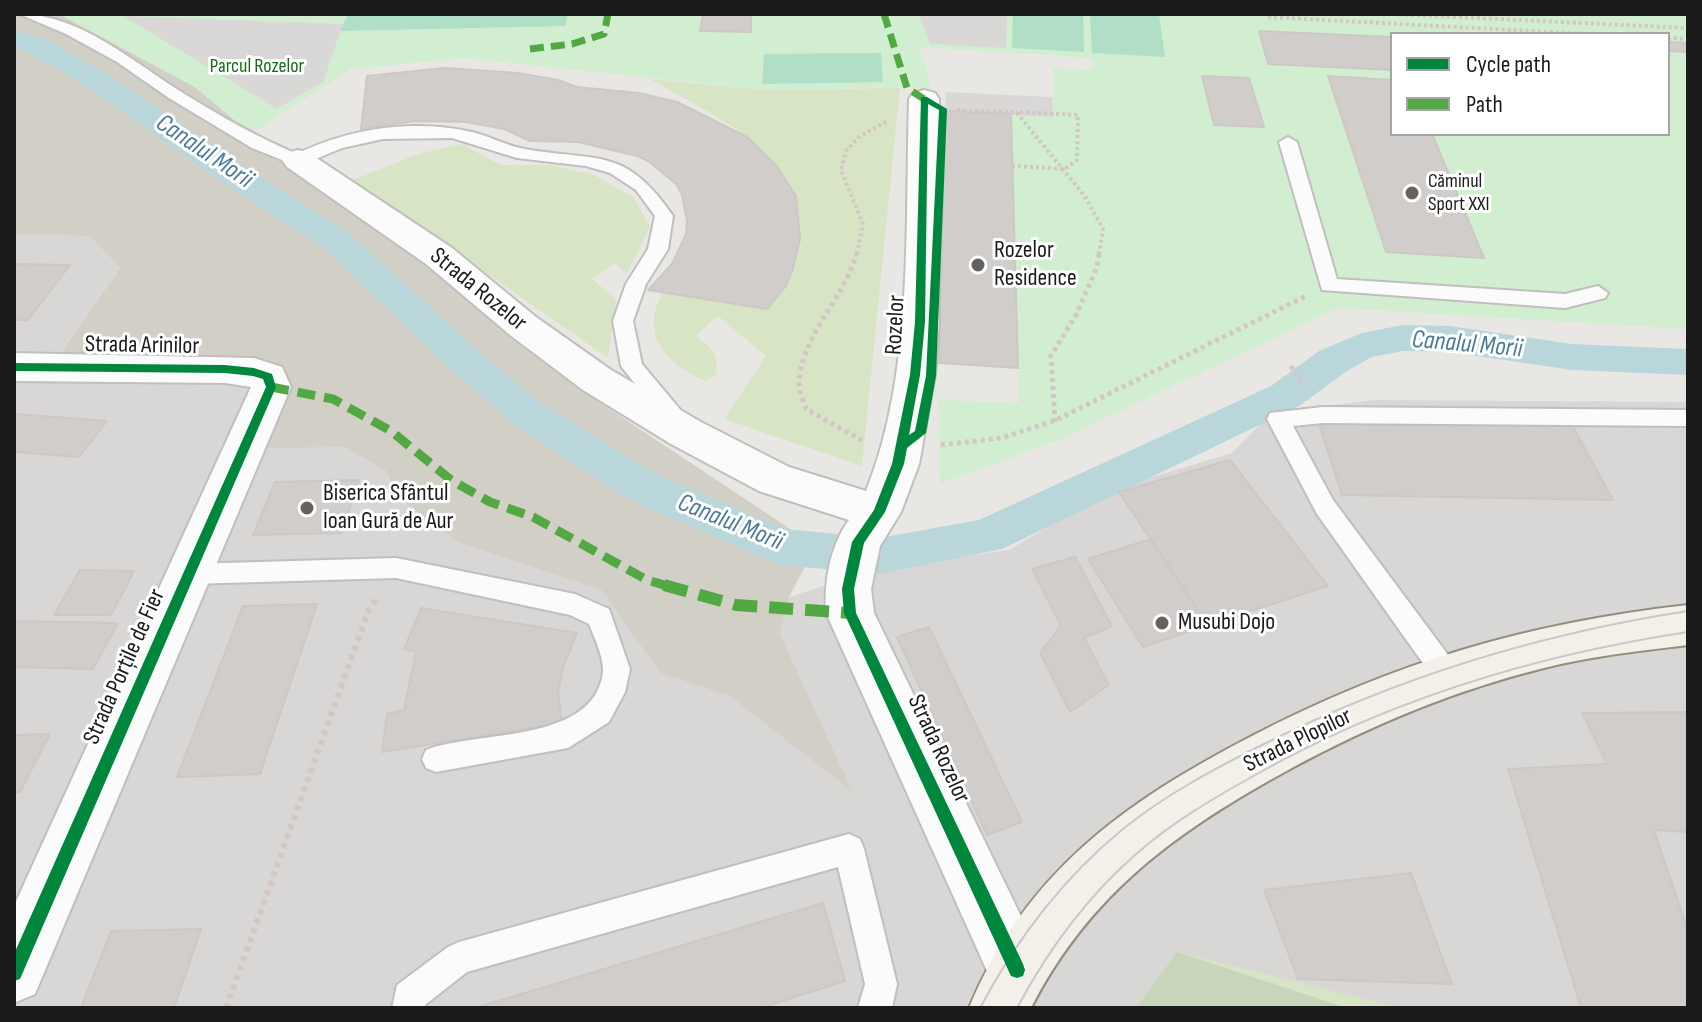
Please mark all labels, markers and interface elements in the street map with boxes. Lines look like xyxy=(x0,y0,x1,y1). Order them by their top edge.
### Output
legend xyxy=(1390,32,1670,136)
text: Cycle path xyxy=(1466,50,1551,79)
park label: Parcul Rozelor xyxy=(210,55,304,79)
text: Path xyxy=(1466,90,1503,119)
water label: Canalul Morii xyxy=(149,108,259,196)
place label: Căminul Sport XXI xyxy=(1428,170,1490,217)
marker: Căminul Sport XXI xyxy=(1403,184,1421,202)
place label: Rozelor Residence xyxy=(994,237,1077,293)
street label: Strada Rozelor xyxy=(424,242,532,338)
marker: Rozelor Residence xyxy=(969,256,987,274)
street label: Rozelor xyxy=(880,294,912,356)
water label: Canalul Morii xyxy=(1410,325,1524,365)
street label: Strada Arinilor xyxy=(84,331,200,361)
place label: Biserica Sfântul Ioan Gură de Aur xyxy=(323,480,453,536)
water label: Canalul Morii xyxy=(673,488,787,558)
marker: Biserica Sfântul Ioan Gură de Aur xyxy=(298,499,316,517)
street label: Strada Porțile de Fier xyxy=(78,585,172,749)
place label: Musubi Dojo xyxy=(1178,609,1275,637)
marker: Musubi Dojo xyxy=(1153,614,1171,632)
street label: Strada Rozelor xyxy=(900,690,976,808)
street label: Strada Plopilor xyxy=(1239,702,1357,780)

